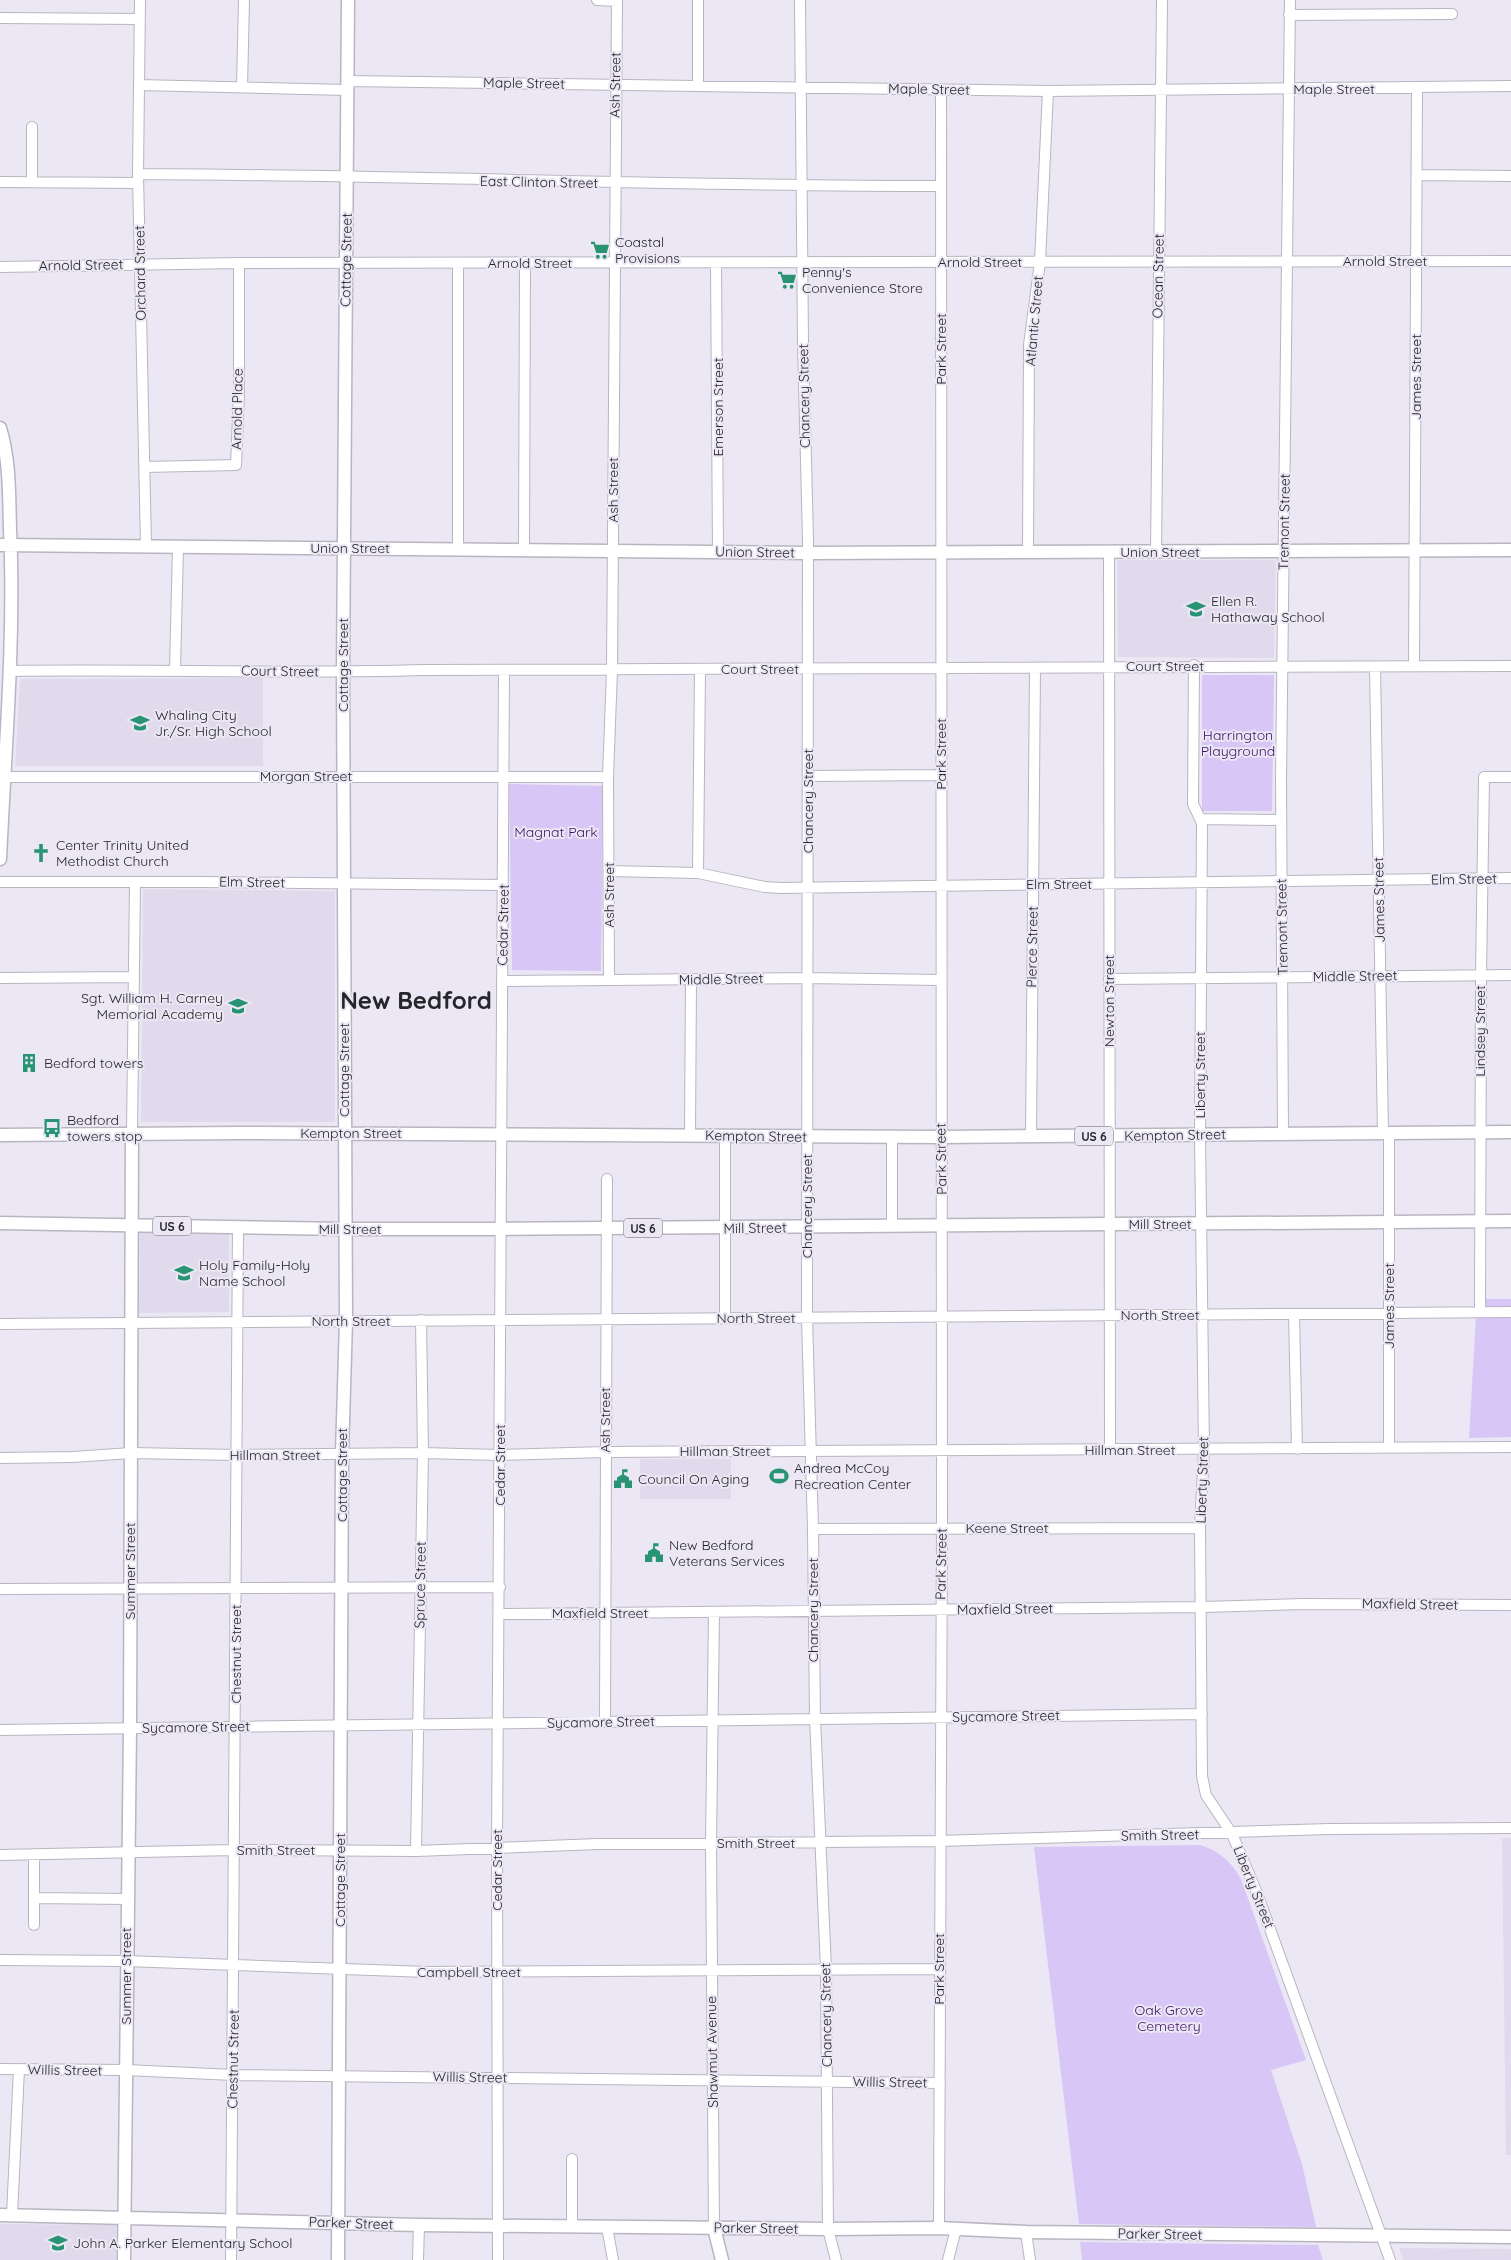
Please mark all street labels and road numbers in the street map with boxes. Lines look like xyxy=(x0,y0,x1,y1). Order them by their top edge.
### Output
street label: Ash Street xyxy=(605,52,625,118)
street label: Maple Street xyxy=(483,73,565,93)
street label: Maple Street xyxy=(888,79,970,99)
street label: Maple Street xyxy=(1293,80,1375,98)
street label: East Clinton Street xyxy=(480,172,599,192)
street label: Cottage Street xyxy=(336,213,356,307)
street label: Orchard Street xyxy=(130,225,150,321)
street label: Ocean Street xyxy=(1148,233,1168,319)
street label: Arnold Street xyxy=(1343,252,1428,270)
street label: Arnold Street xyxy=(938,253,1023,271)
street label: Arnold Street xyxy=(488,254,573,272)
street label: Arnold Street xyxy=(39,255,124,275)
street label: Atlantic Street xyxy=(1021,275,1047,367)
street label: Park Street xyxy=(932,313,950,385)
street label: James Street xyxy=(1407,334,1425,420)
street label: Chancery Street xyxy=(794,343,814,448)
street label: Emerson Street xyxy=(709,357,727,457)
street label: Arnold Place xyxy=(227,368,247,450)
street label: Ash Street xyxy=(604,457,622,523)
street label: Tremont Street xyxy=(1274,473,1294,571)
street label: Union Street xyxy=(310,539,390,557)
street label: Union Street xyxy=(715,542,795,562)
street label: Union Street xyxy=(1120,543,1200,561)
street label: Cottage Street xyxy=(334,618,352,712)
street label: Court Street xyxy=(1126,657,1204,675)
street label: Court Street xyxy=(721,660,799,678)
street label: Court Street xyxy=(241,661,319,681)
street label: Park Street xyxy=(932,718,950,790)
street label: Chancery Street xyxy=(799,749,817,853)
street label: Morgan Street xyxy=(260,767,353,785)
street label: James Street xyxy=(1369,857,1389,943)
street label: Ash Street xyxy=(600,862,618,928)
street label: Elm Street xyxy=(1431,869,1497,889)
street label: Elm Street xyxy=(219,872,285,892)
street label: Elm Street xyxy=(1026,875,1092,893)
street label: Tremont Street xyxy=(1272,878,1292,976)
street label: Cedar Street xyxy=(493,884,513,966)
street label: Pierce Street xyxy=(1022,906,1042,988)
street label: Newton Street xyxy=(1100,954,1118,1047)
street label: Middle Street xyxy=(1313,966,1398,986)
street label: Middle Street xyxy=(679,969,764,989)
street label: Lindsey Street xyxy=(1471,985,1489,1077)
street label: Cottage Street xyxy=(335,1023,353,1117)
street label: Liberty Street xyxy=(1191,1031,1209,1119)
street label: Park Street xyxy=(931,1123,951,1195)
street label: Kempton Street xyxy=(300,1124,402,1142)
street label: Kempton Street xyxy=(1124,1125,1226,1145)
street label: Kempton Street xyxy=(705,1126,807,1146)
road number: US 6 xyxy=(1075,1126,1113,1146)
street label: Chancery Street xyxy=(798,1154,816,1258)
street label: Mill Street xyxy=(1128,1215,1192,1233)
road number: US 6 xyxy=(153,1216,191,1236)
road number: US 6 xyxy=(624,1218,662,1238)
street label: Mill Street xyxy=(723,1218,787,1238)
street label: Mill Street xyxy=(318,1220,382,1238)
street label: James Street xyxy=(1380,1263,1398,1349)
street label: North Street xyxy=(1121,1306,1200,1324)
street label: North Street xyxy=(717,1309,796,1327)
street label: North Street xyxy=(312,1312,391,1330)
street label: Ash Street xyxy=(596,1387,614,1453)
street label: Cedar Street xyxy=(491,1424,509,1506)
street label: Cottage Street xyxy=(333,1428,351,1522)
street label: Liberty Street xyxy=(1191,1436,1213,1524)
street label: Hillman Street xyxy=(1085,1441,1176,1459)
street label: Hillman Street xyxy=(680,1442,771,1460)
street label: Hillman Street xyxy=(230,1446,321,1464)
street label: Keene Street xyxy=(965,1519,1049,1537)
street label: Summer Street xyxy=(121,1522,139,1619)
street label: Park Street xyxy=(931,1528,951,1600)
street label: Spruce Street xyxy=(410,1541,430,1629)
street label: Chancery Street xyxy=(804,1558,822,1662)
street label: Maxfield Street xyxy=(1362,1594,1459,1614)
street label: Maxfield Street xyxy=(957,1599,1054,1619)
street label: Chestnut Street xyxy=(227,1604,245,1704)
street label: Maxfield Street xyxy=(552,1604,648,1622)
street label: Sycamore Street xyxy=(952,1706,1060,1726)
street label: Sycamore Street xyxy=(547,1712,655,1732)
street label: Sycamore Street xyxy=(142,1717,250,1737)
street label: Smith Street xyxy=(1121,1825,1200,1845)
street label: Cedar Street xyxy=(488,1829,506,1911)
street label: Cottage Street xyxy=(331,1833,349,1927)
street label: Smith Street xyxy=(717,1834,795,1852)
street label: Smith Street xyxy=(237,1841,315,1859)
street label: Liberty Street xyxy=(1229,1843,1279,1931)
street label: Summer Street xyxy=(117,1927,135,2024)
street label: Park Street xyxy=(930,1933,948,2005)
street label: Chancery Street xyxy=(816,1962,836,2067)
street label: Campbell Street xyxy=(417,1963,521,1981)
street label: Shawmut Avenue xyxy=(702,1996,722,2108)
street label: Chestnut Street xyxy=(223,2009,243,2109)
street label: Willis Street xyxy=(28,2060,103,2080)
street label: Willis Street xyxy=(433,2067,508,2087)
street label: Willis Street xyxy=(853,2072,928,2092)
street label: Parker Street xyxy=(308,2213,394,2233)
street label: Parker Street xyxy=(713,2218,799,2238)
street label: Parker Street xyxy=(1117,2224,1203,2244)

